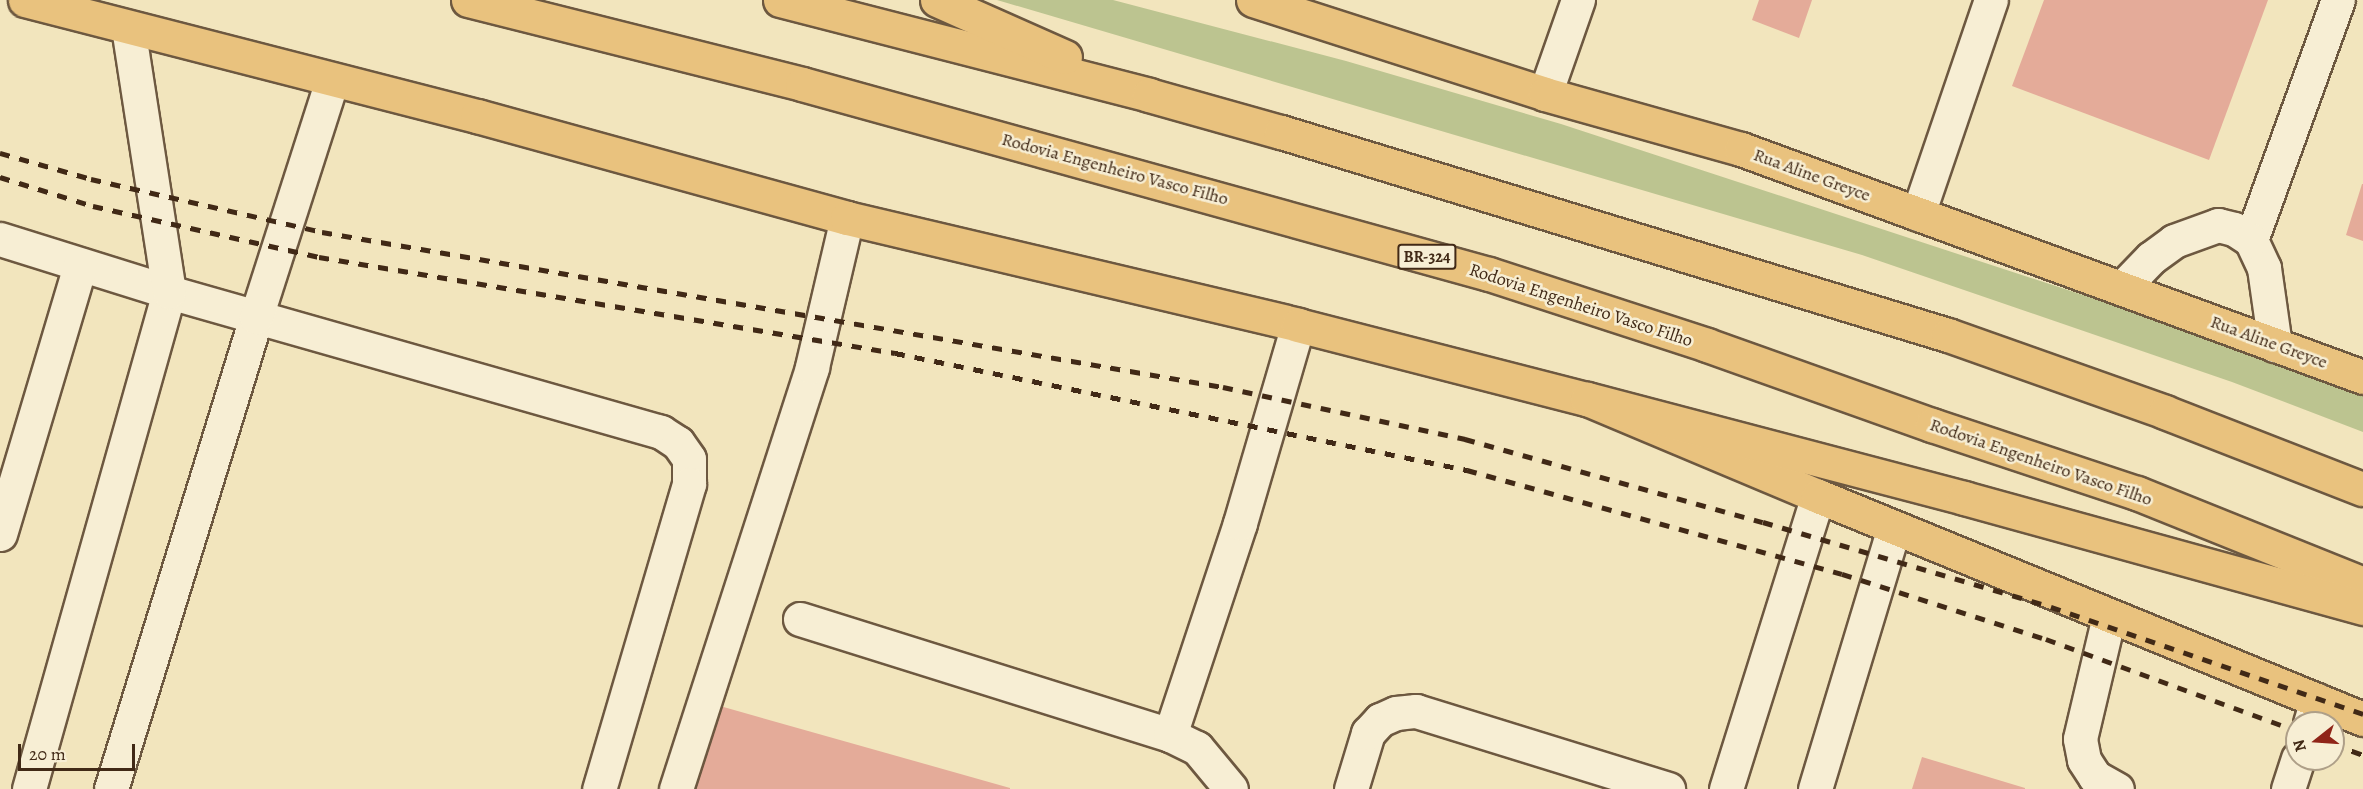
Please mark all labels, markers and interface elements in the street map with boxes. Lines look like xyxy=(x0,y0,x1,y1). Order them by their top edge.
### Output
street label: Rodovia Engenheiro Vasco Filho xyxy=(999,128,1231,210)
street label: Rua Aline Greyce xyxy=(1751,144,1873,206)
road number: BR-324 xyxy=(1397,244,1457,270)
street label: Rodovia Engenheiro Vasco Filho xyxy=(1467,259,1695,351)
street label: Rua Aline Greyce xyxy=(2208,311,2330,373)
street label: Rodovia Engenheiro Vasco Filho xyxy=(1927,414,2155,510)
north arrow xyxy=(2285,711,2345,771)
scale bar xyxy=(21,732,138,770)
text: N xyxy=(2287,737,2312,754)
text: 20 m xyxy=(29,742,66,766)

